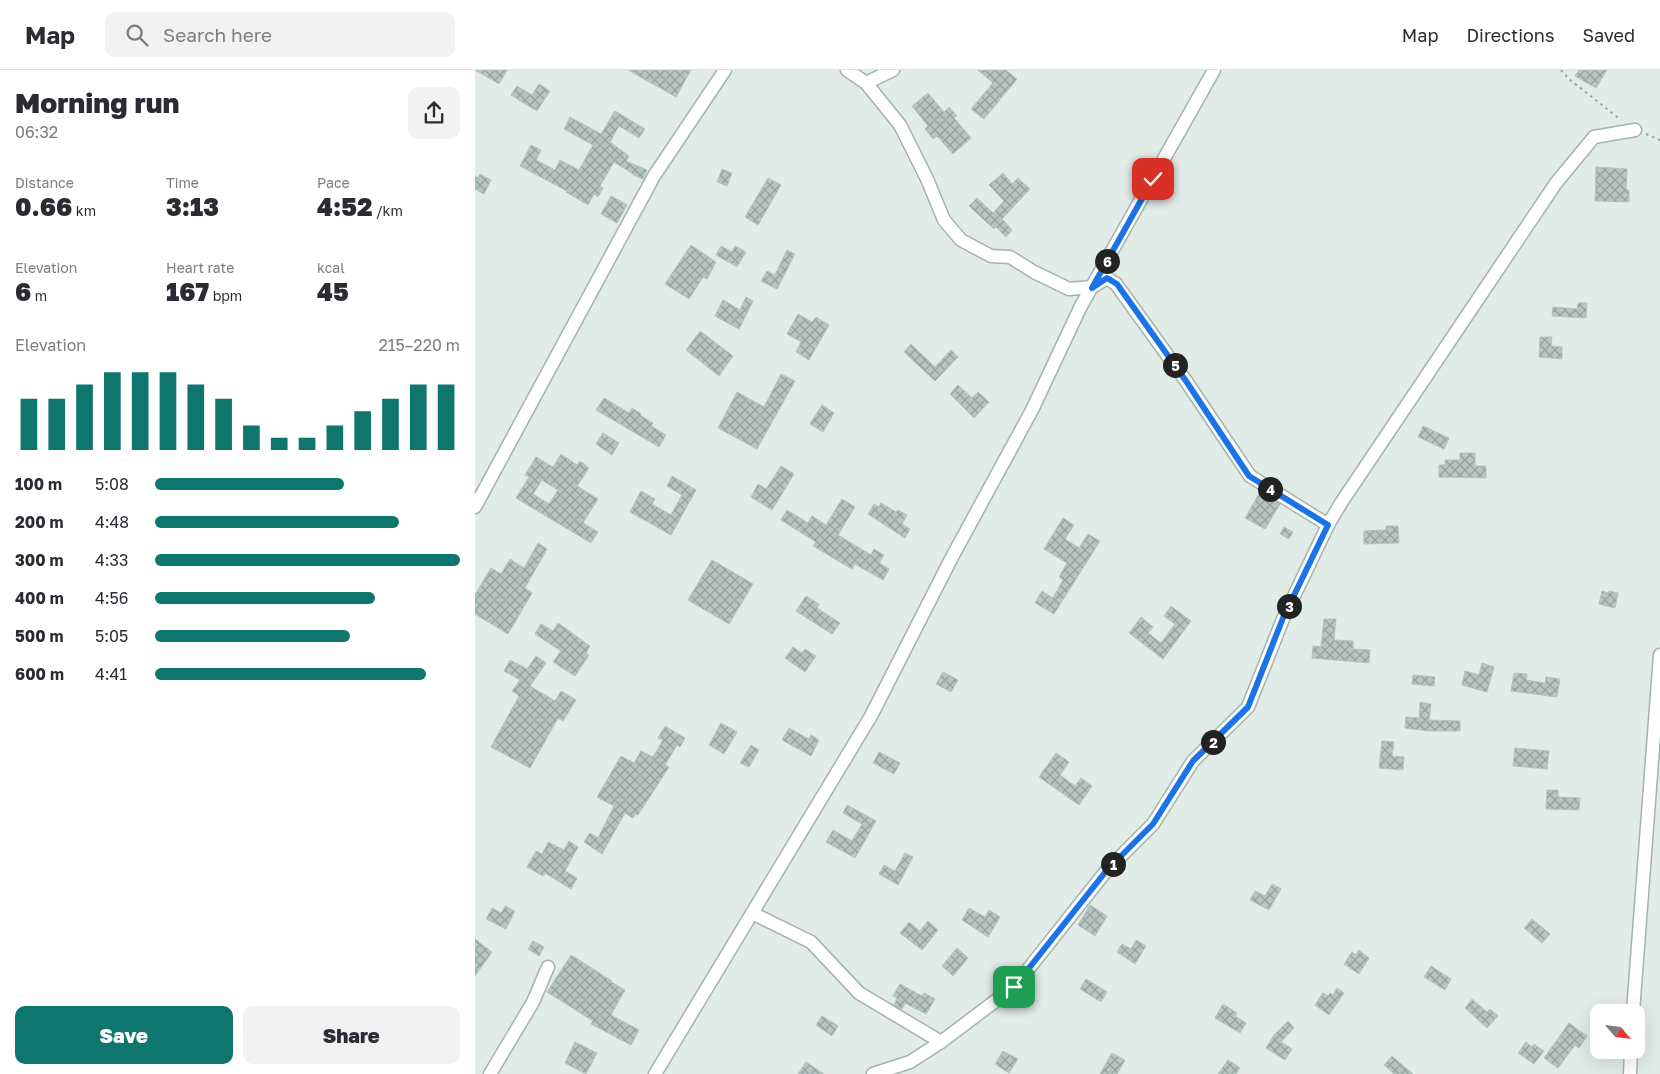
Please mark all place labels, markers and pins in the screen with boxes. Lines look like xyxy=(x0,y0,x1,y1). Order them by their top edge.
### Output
pin xyxy=(1132,158,1174,200)
pin: 6 xyxy=(1095,248,1119,274)
pin: 5 xyxy=(1163,352,1187,378)
pin: 4 xyxy=(1257,476,1283,502)
pin: 3 xyxy=(1277,594,1301,618)
pin: 2 xyxy=(1201,730,1225,754)
pin: 1 xyxy=(1101,852,1125,876)
pin xyxy=(993,966,1035,1008)

